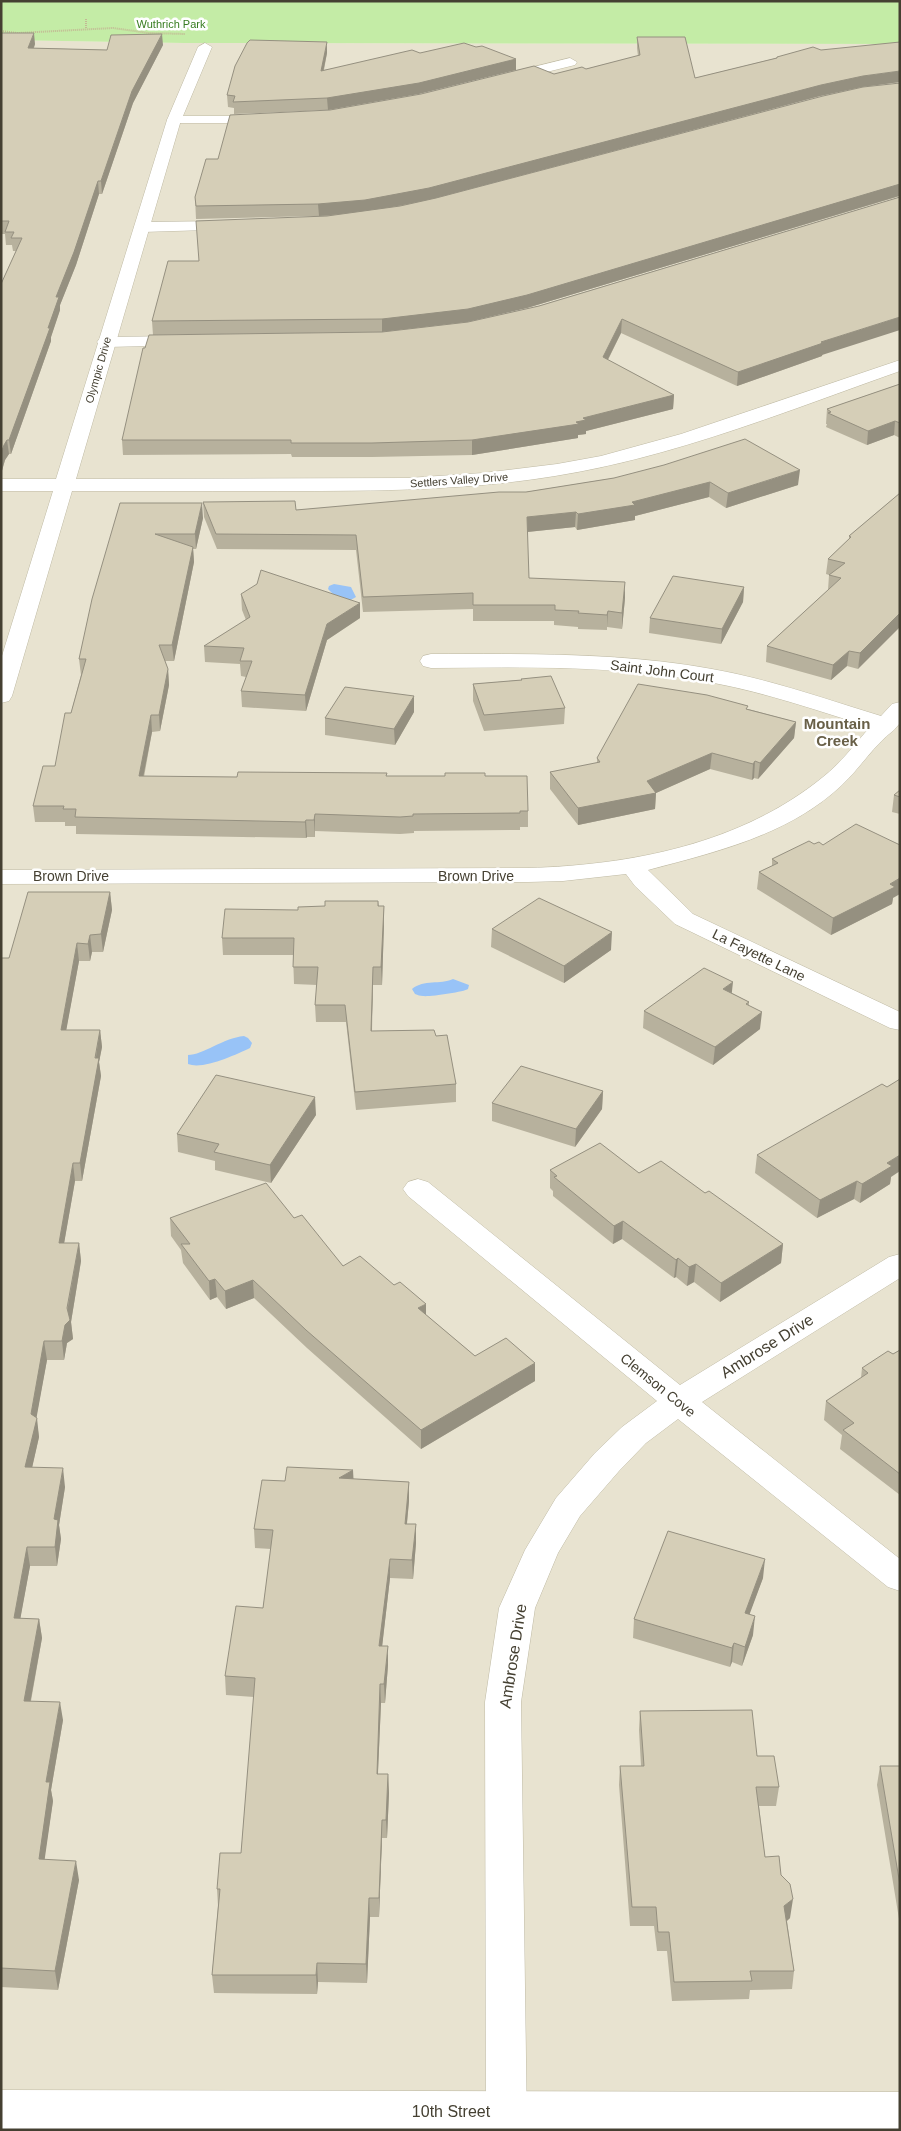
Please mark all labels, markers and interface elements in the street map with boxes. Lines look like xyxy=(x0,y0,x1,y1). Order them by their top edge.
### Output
park label: Wuthrich Park xyxy=(137,18,206,30)
street label: Olympic Drive xyxy=(83,335,113,405)
street label: Settlers Valley Drive xyxy=(410,471,508,489)
street label: Saint John Court xyxy=(609,657,715,685)
district label: Mountain Creek xyxy=(804,715,870,749)
street label: Brown Drive xyxy=(33,868,109,884)
street label: Brown Drive xyxy=(438,868,514,884)
street label: La Fayette Lane xyxy=(710,926,808,984)
street label: Ambrose Drive xyxy=(718,1311,816,1381)
street label: Clemson Cove xyxy=(617,1350,699,1420)
street label: Ambrose Drive xyxy=(496,1602,530,1710)
street label: 10th Street xyxy=(412,2103,491,2120)

